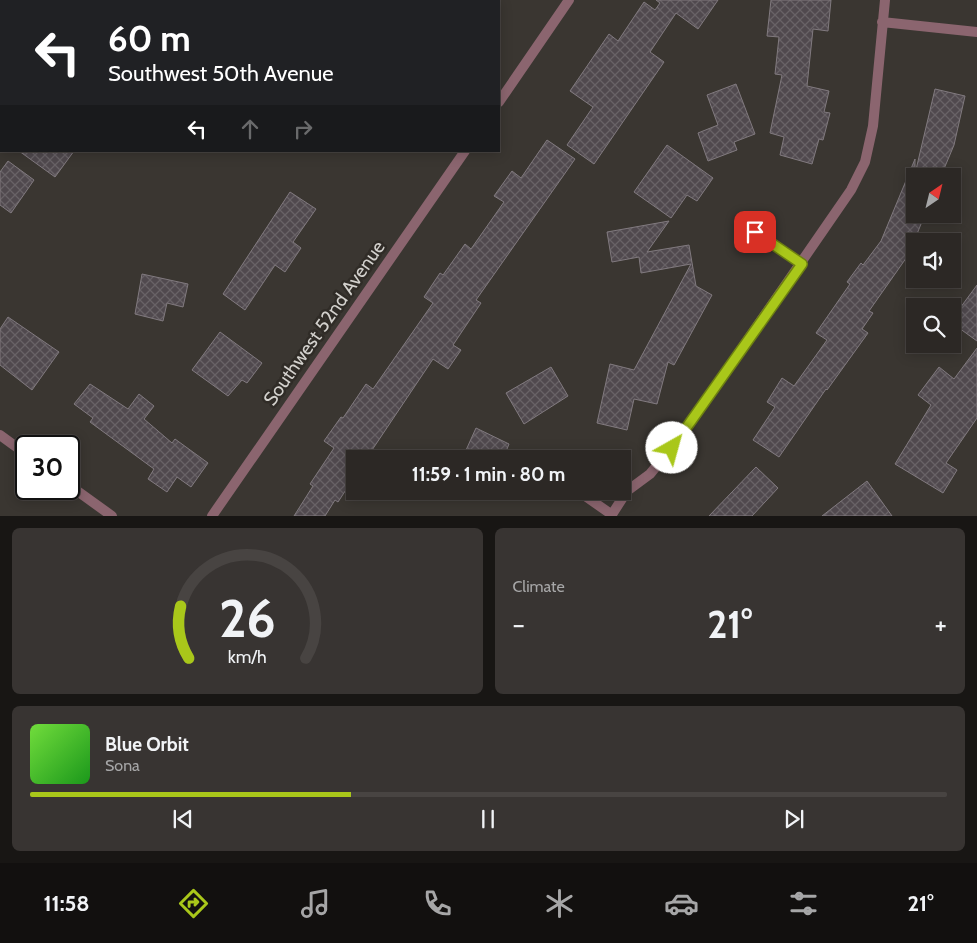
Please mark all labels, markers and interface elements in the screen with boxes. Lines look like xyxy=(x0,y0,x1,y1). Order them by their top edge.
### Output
text: 60 m xyxy=(108,17,191,60)
icon: left xyxy=(25,20,90,85)
text: Southwest 50th Avenue xyxy=(108,60,334,87)
icon: left xyxy=(183,115,211,143)
icon: ahead xyxy=(236,115,264,143)
icon: right xyxy=(289,115,317,143)
north arrow xyxy=(906,168,961,222)
map controls xyxy=(906,168,961,353)
pin xyxy=(734,211,776,253)
icon: arrive xyxy=(741,218,769,246)
button: sound xyxy=(906,233,961,288)
street label: Southwest 52nd Avenue xyxy=(258,236,390,410)
button: search xyxy=(906,298,961,353)
position arrow xyxy=(645,421,697,473)
speed limit sign: 30 xyxy=(15,435,80,500)
text: 11:59 · 1 min · 80 m xyxy=(412,463,565,486)
text: Climate xyxy=(513,577,565,596)
text: 26 xyxy=(219,587,276,650)
text: 21° xyxy=(707,601,752,648)
text: − xyxy=(513,607,525,641)
text: + xyxy=(935,607,947,641)
text: km/h xyxy=(228,646,267,667)
text: Blue Orbit xyxy=(105,733,189,756)
text: Sona xyxy=(105,756,140,775)
icon: previous xyxy=(169,805,197,833)
icon: pause xyxy=(474,805,502,833)
icon: next xyxy=(780,805,808,833)
icon: directions xyxy=(176,886,211,921)
icon: music xyxy=(298,886,333,921)
icon: phone xyxy=(420,886,455,921)
icon: climate xyxy=(542,886,577,921)
icon: car xyxy=(664,886,699,921)
icon: filters xyxy=(786,886,821,921)
text: 11:58 xyxy=(43,890,90,917)
text: 21° xyxy=(907,890,934,917)

